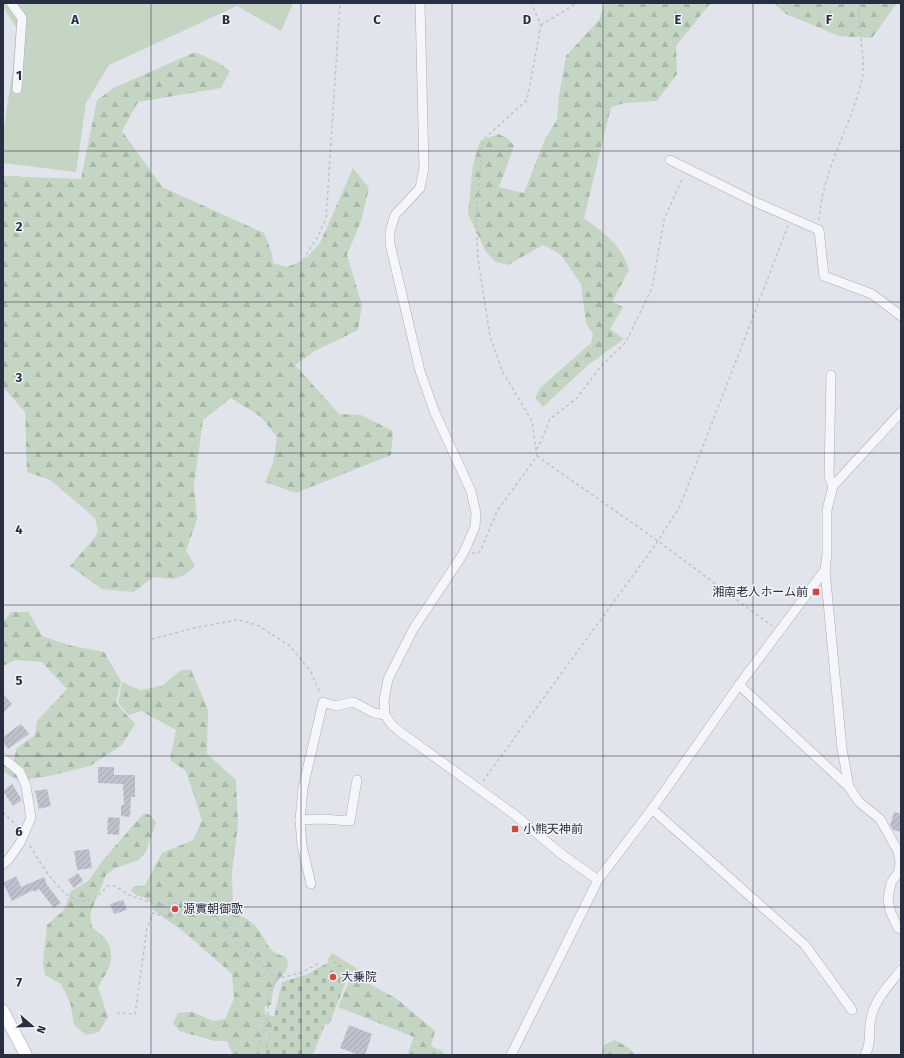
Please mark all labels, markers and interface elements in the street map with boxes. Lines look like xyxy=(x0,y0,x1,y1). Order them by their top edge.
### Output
text: A xyxy=(70,12,79,27)
text: B xyxy=(222,12,230,27)
text: C xyxy=(373,12,381,27)
text: D xyxy=(523,12,532,27)
text: E xyxy=(675,12,682,27)
text: F xyxy=(826,12,833,27)
text: 1 xyxy=(16,68,22,83)
text: 2 xyxy=(16,219,23,234)
text: 3 xyxy=(15,370,23,385)
text: 4 xyxy=(15,522,23,537)
place label: 湘南老人ホーム前 xyxy=(712,585,808,599)
marker: 湘南老人ホーム前 xyxy=(811,587,821,597)
text: 5 xyxy=(16,673,23,688)
place label: 小熊天神前 xyxy=(523,822,583,836)
text: 6 xyxy=(15,824,23,839)
marker: 小熊天神前 xyxy=(510,824,520,834)
place label: 源實朝御歌 xyxy=(183,902,243,916)
marker: 源實朝御歌 xyxy=(170,904,180,914)
place label: 大乗院 xyxy=(341,970,377,984)
marker: 大乗院 xyxy=(328,972,338,982)
text: 7 xyxy=(16,975,22,990)
north arrow xyxy=(12,1006,52,1046)
text: N xyxy=(34,1024,48,1035)

